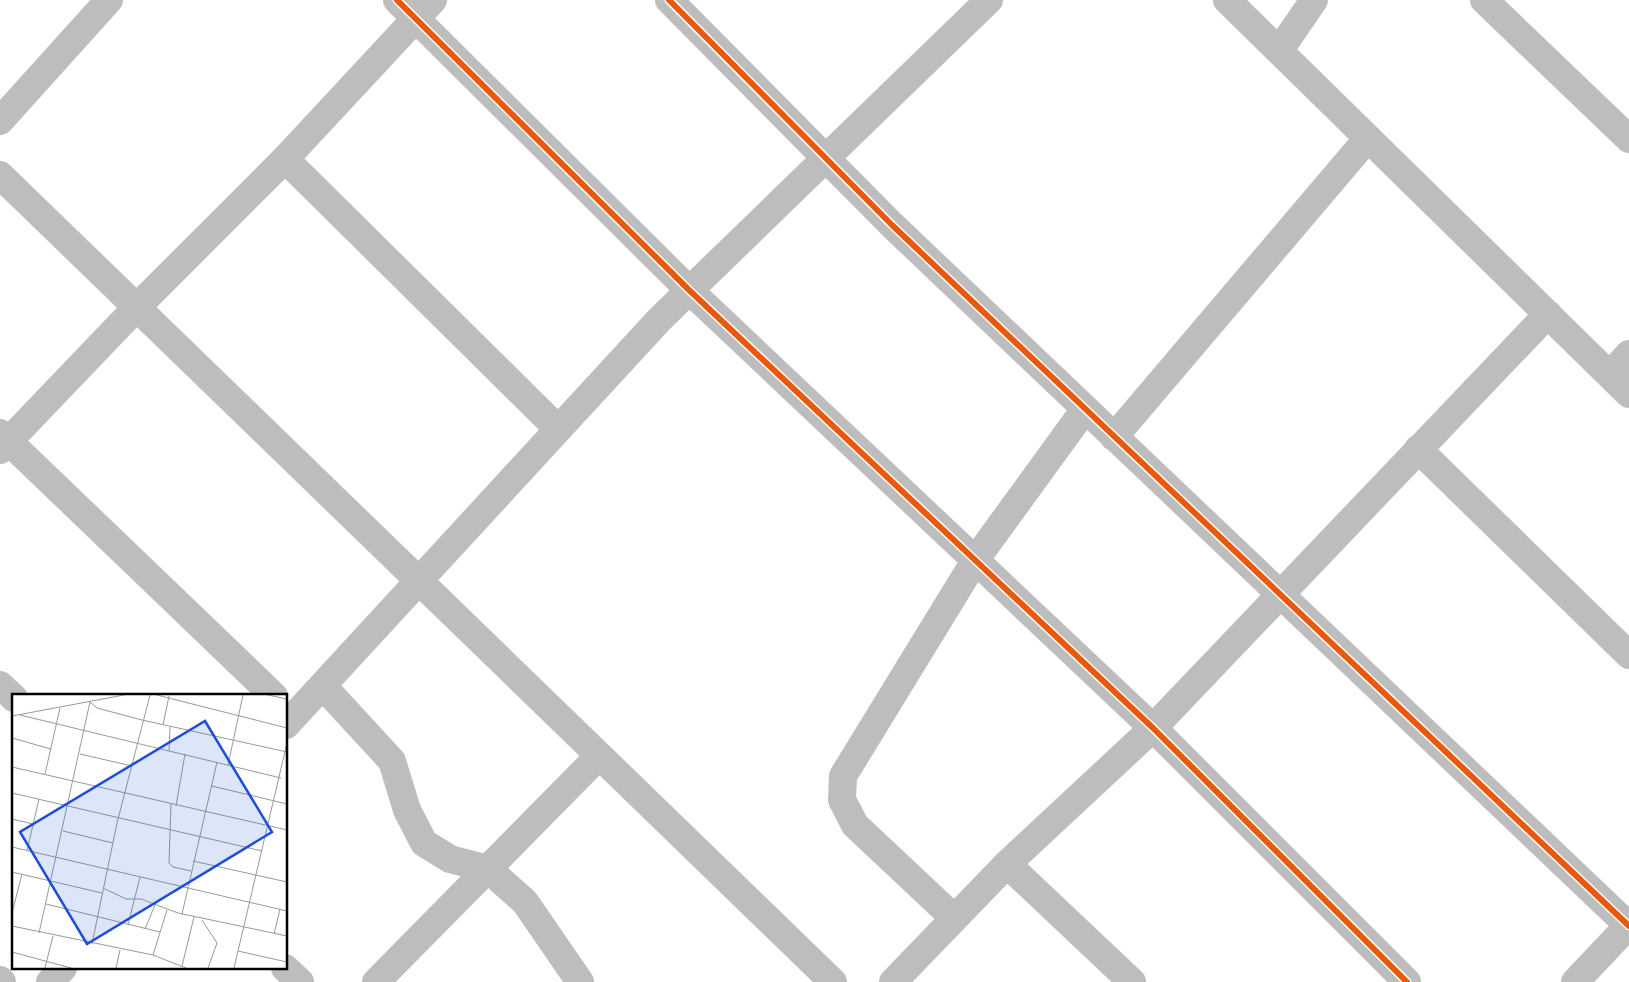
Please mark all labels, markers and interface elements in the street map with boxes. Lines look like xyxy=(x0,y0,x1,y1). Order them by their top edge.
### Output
inset map xyxy=(12,694,288,970)

